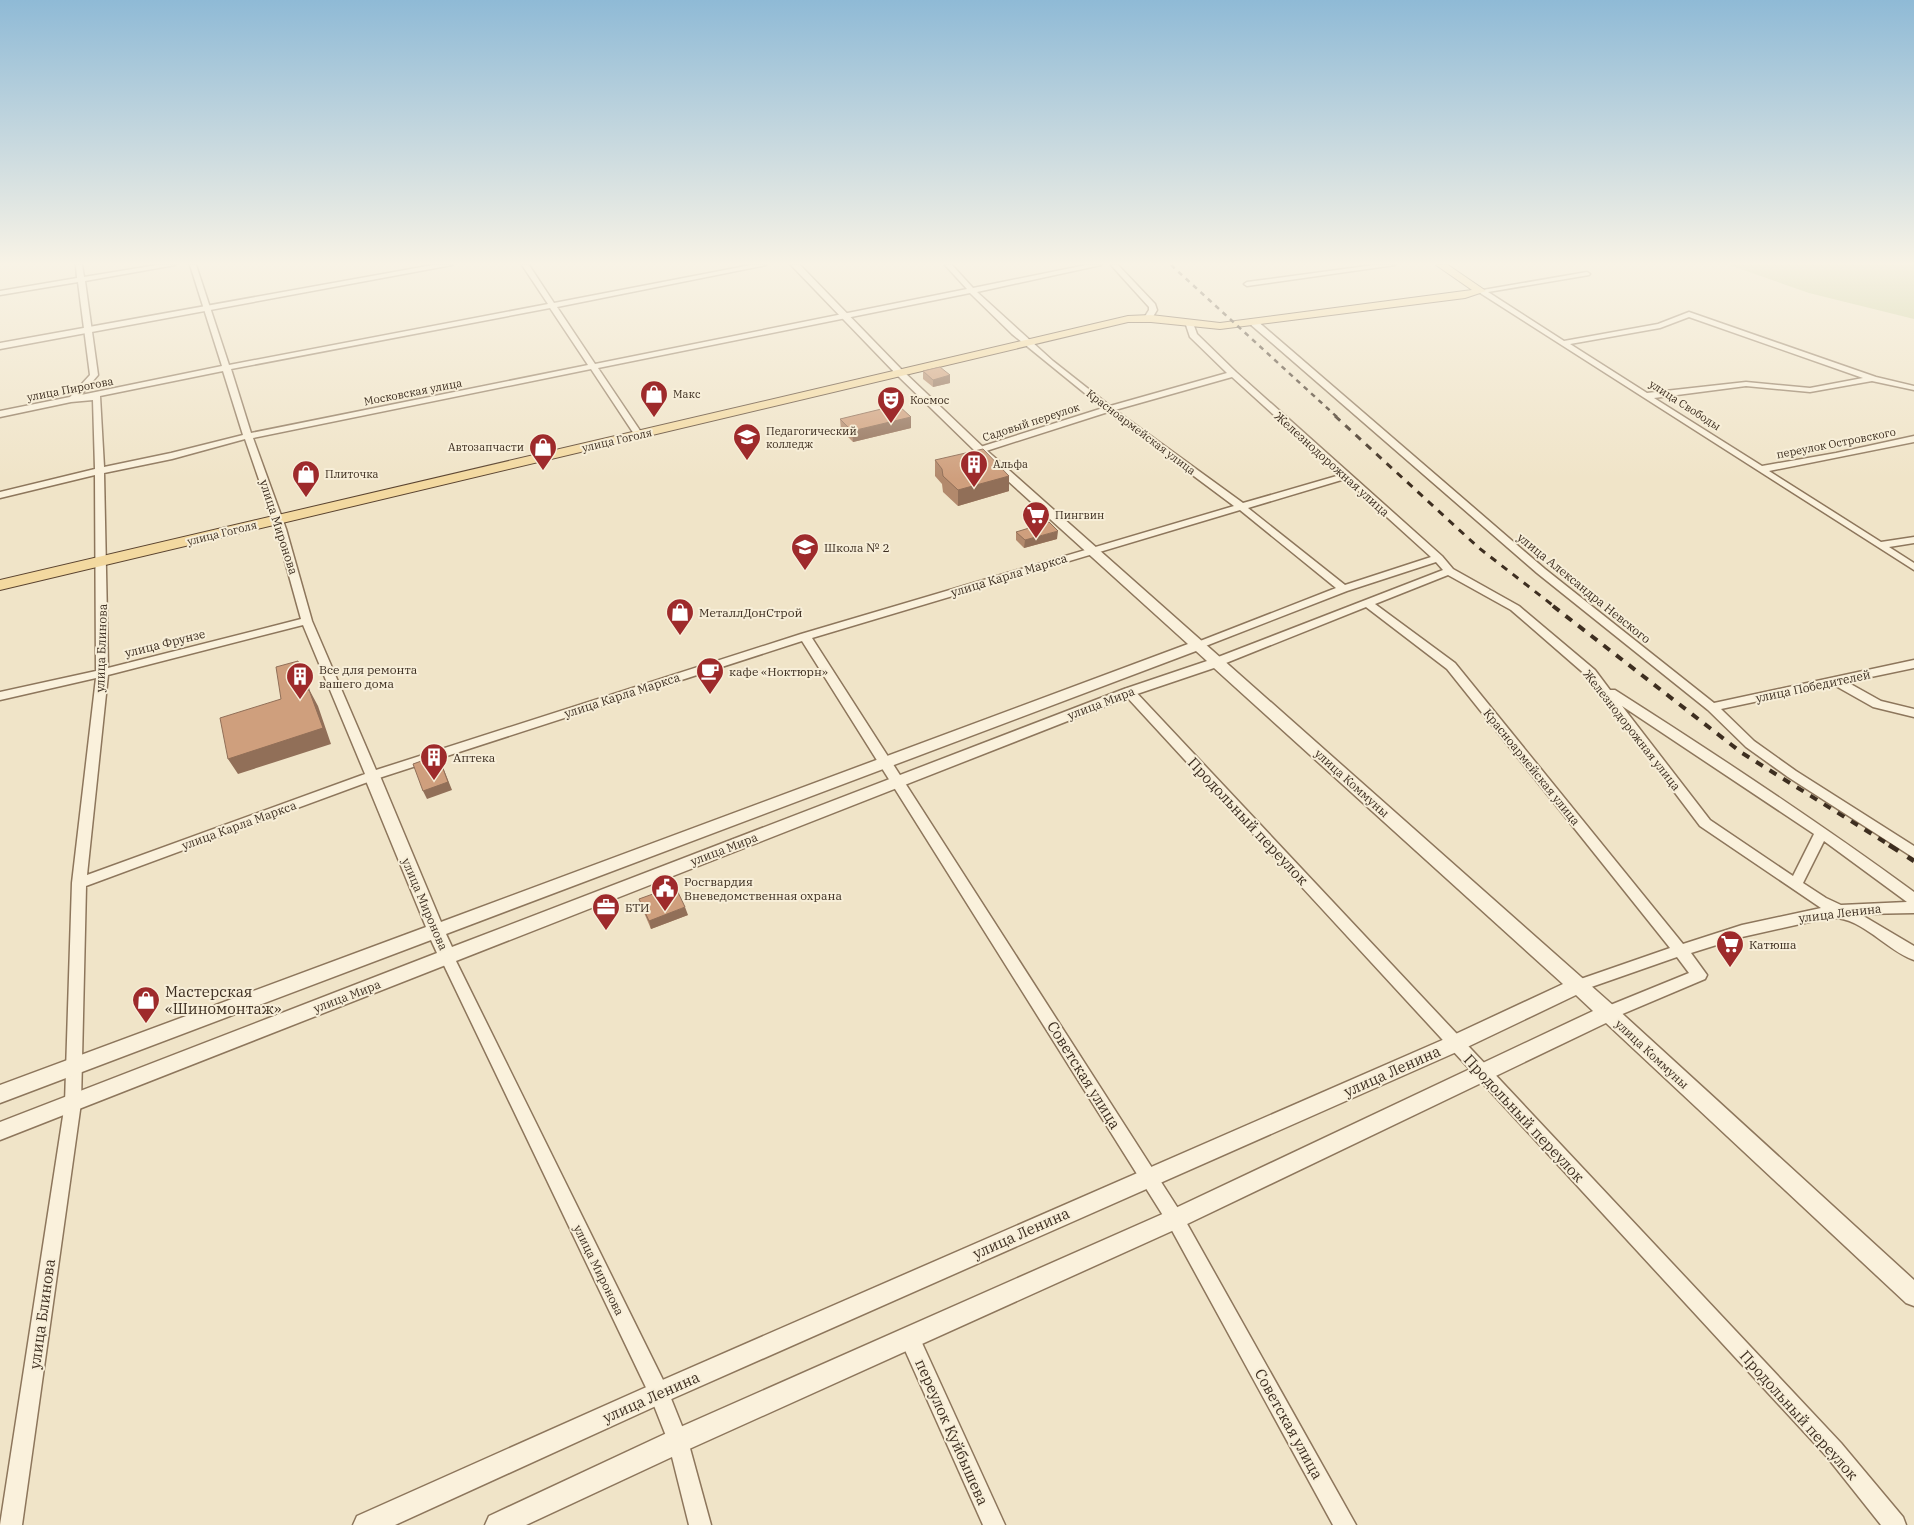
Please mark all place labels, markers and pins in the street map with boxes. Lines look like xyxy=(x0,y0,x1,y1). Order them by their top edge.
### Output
shop icon: Макс xyxy=(639,379,669,418)
theatre icon: Космос xyxy=(876,385,906,424)
place label: Макс xyxy=(673,387,701,401)
place label: Космос xyxy=(910,393,950,407)
school or university icon: Педагогический колледж xyxy=(732,422,762,461)
place label: Педагогический колледж xyxy=(766,424,857,451)
shop icon: Автозапчасти xyxy=(528,432,558,471)
place label: Автозапчасти xyxy=(448,440,524,454)
building icon: Альфа xyxy=(959,449,989,488)
place label: Альфа xyxy=(993,457,1028,471)
shop icon: Плиточка xyxy=(291,459,321,498)
place label: Плиточка xyxy=(325,467,379,481)
supermarket icon: Пингвин xyxy=(1021,500,1051,539)
place label: Пингвин xyxy=(1055,508,1104,522)
school or university icon: Школа № 2 xyxy=(790,532,820,571)
place label: Школа № 2 xyxy=(824,540,890,555)
shop icon: МеталлДонСтрой xyxy=(665,597,695,636)
place label: МеталлДонСтрой xyxy=(699,605,802,620)
cafe icon: кафе «Ноктюрн» xyxy=(695,656,725,695)
building icon: Все для ремонта вашего дома xyxy=(285,661,315,700)
place label: Все для ремонта вашего дома xyxy=(319,662,418,691)
place label: кафе «Ноктюрн» xyxy=(729,664,828,679)
building icon: Аптека xyxy=(419,742,449,781)
place label: Аптека xyxy=(453,750,496,765)
public building icon: Росгвардия Вневедомственная охрана xyxy=(650,873,680,912)
place label: Росгвардия Вневедомственная охрана xyxy=(684,874,842,903)
office icon: БТИ xyxy=(591,892,621,931)
place label: БТИ xyxy=(625,900,650,915)
supermarket icon: Катюша xyxy=(1715,929,1745,968)
place label: Катюша xyxy=(1749,937,1797,952)
place label: Мастерская «Шиномонтаж» xyxy=(165,982,282,1018)
shop icon: Мастерская «Шиномонтаж» xyxy=(131,985,161,1024)

